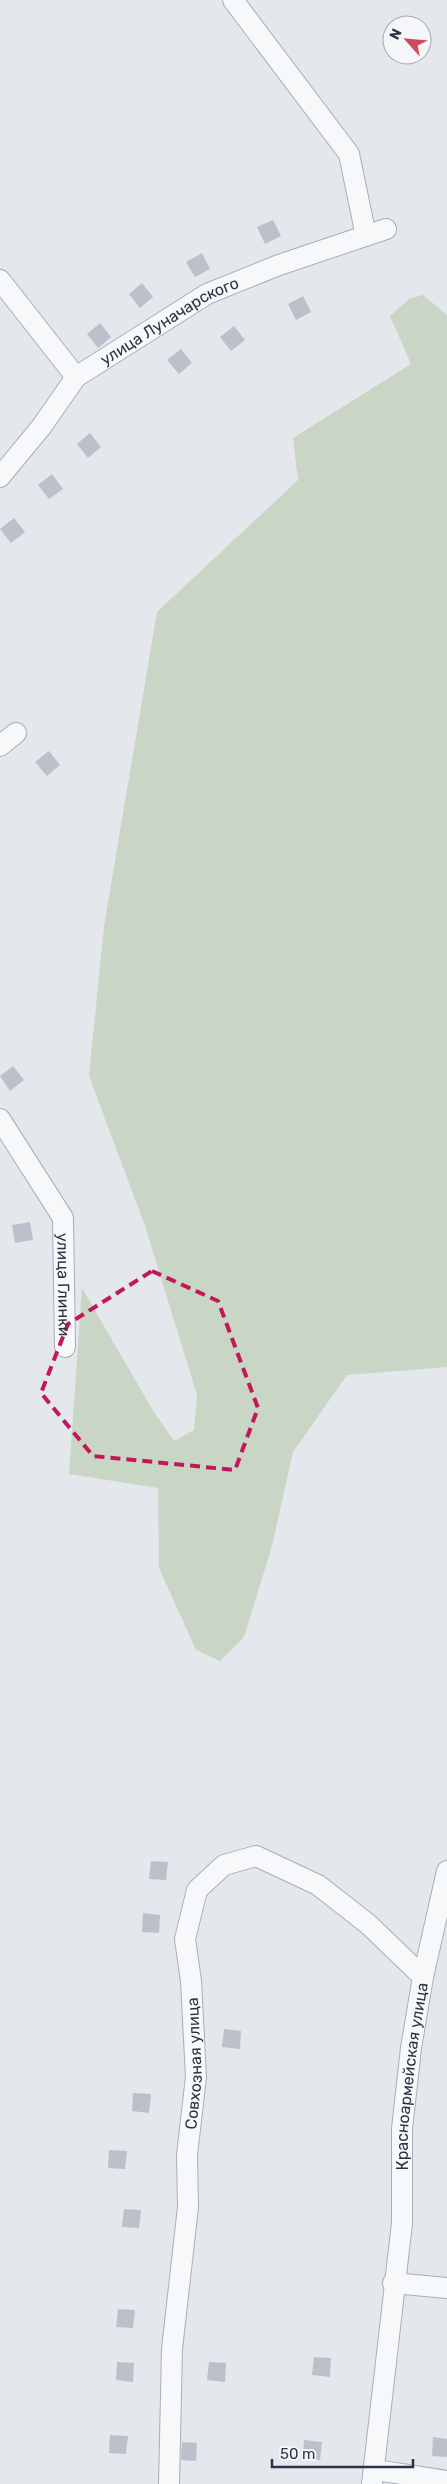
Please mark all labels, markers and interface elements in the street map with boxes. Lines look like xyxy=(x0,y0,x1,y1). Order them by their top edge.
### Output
north arrow xyxy=(382,15,432,65)
text: N xyxy=(386,26,406,43)
street label: улица Луначарского xyxy=(97,273,242,369)
street label: улица Глинки xyxy=(53,1233,74,1337)
street label: Красноармейская улица xyxy=(393,1981,432,2170)
street label: Совхозная улица xyxy=(181,1997,206,2130)
scale bar xyxy=(272,2436,413,2468)
text: 50 m xyxy=(280,2445,315,2463)

